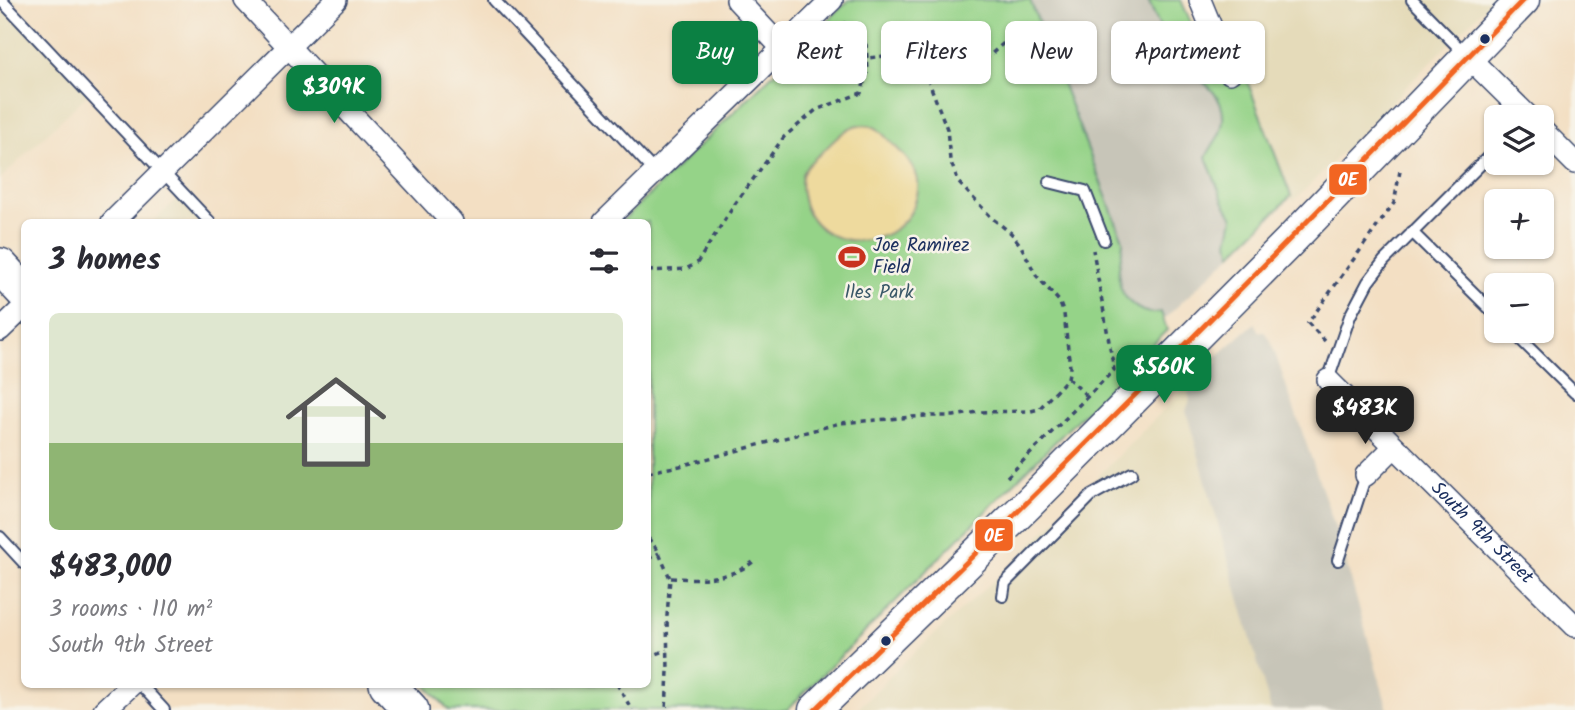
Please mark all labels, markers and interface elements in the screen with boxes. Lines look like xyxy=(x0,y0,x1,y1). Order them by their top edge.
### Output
chip: Buy xyxy=(672,21,758,84)
chip: Rent xyxy=(772,21,867,84)
chip: Filters xyxy=(881,21,991,84)
chip: New xyxy=(1005,21,1097,84)
chip: Apartment xyxy=(1111,21,1265,84)
unlabelled marker xyxy=(1478,32,1492,46)
pin: $309K xyxy=(285,66,383,125)
text: $309K xyxy=(302,70,366,106)
map controls xyxy=(1484,105,1554,343)
button: layers xyxy=(1484,105,1554,175)
line badge: 0E xyxy=(1328,163,1368,196)
text: 0E xyxy=(1338,166,1360,196)
button: + xyxy=(1484,189,1554,259)
place label: Joe Ramirez Field xyxy=(873,231,970,283)
text: 3 homes xyxy=(49,237,161,285)
icon: filters xyxy=(585,242,623,280)
sports icon: Joe Ramirez Field xyxy=(837,242,867,272)
button: − xyxy=(1484,273,1554,343)
park label: Iles Park xyxy=(844,278,914,308)
pin: $560K xyxy=(1115,346,1213,405)
text: $560K xyxy=(1132,350,1196,386)
icon: home xyxy=(273,359,399,485)
pin: $483K xyxy=(1316,386,1414,446)
text: $483K xyxy=(1332,391,1398,427)
street label: South 9th Street xyxy=(1423,475,1541,592)
line badge: 0E xyxy=(974,518,1014,552)
text: 0E xyxy=(984,522,1006,552)
text: $483,000 xyxy=(49,544,171,592)
text: 3 rooms · 110 m² xyxy=(49,592,212,628)
text: South 9th Street xyxy=(49,628,213,664)
unlabelled marker xyxy=(879,634,893,648)

